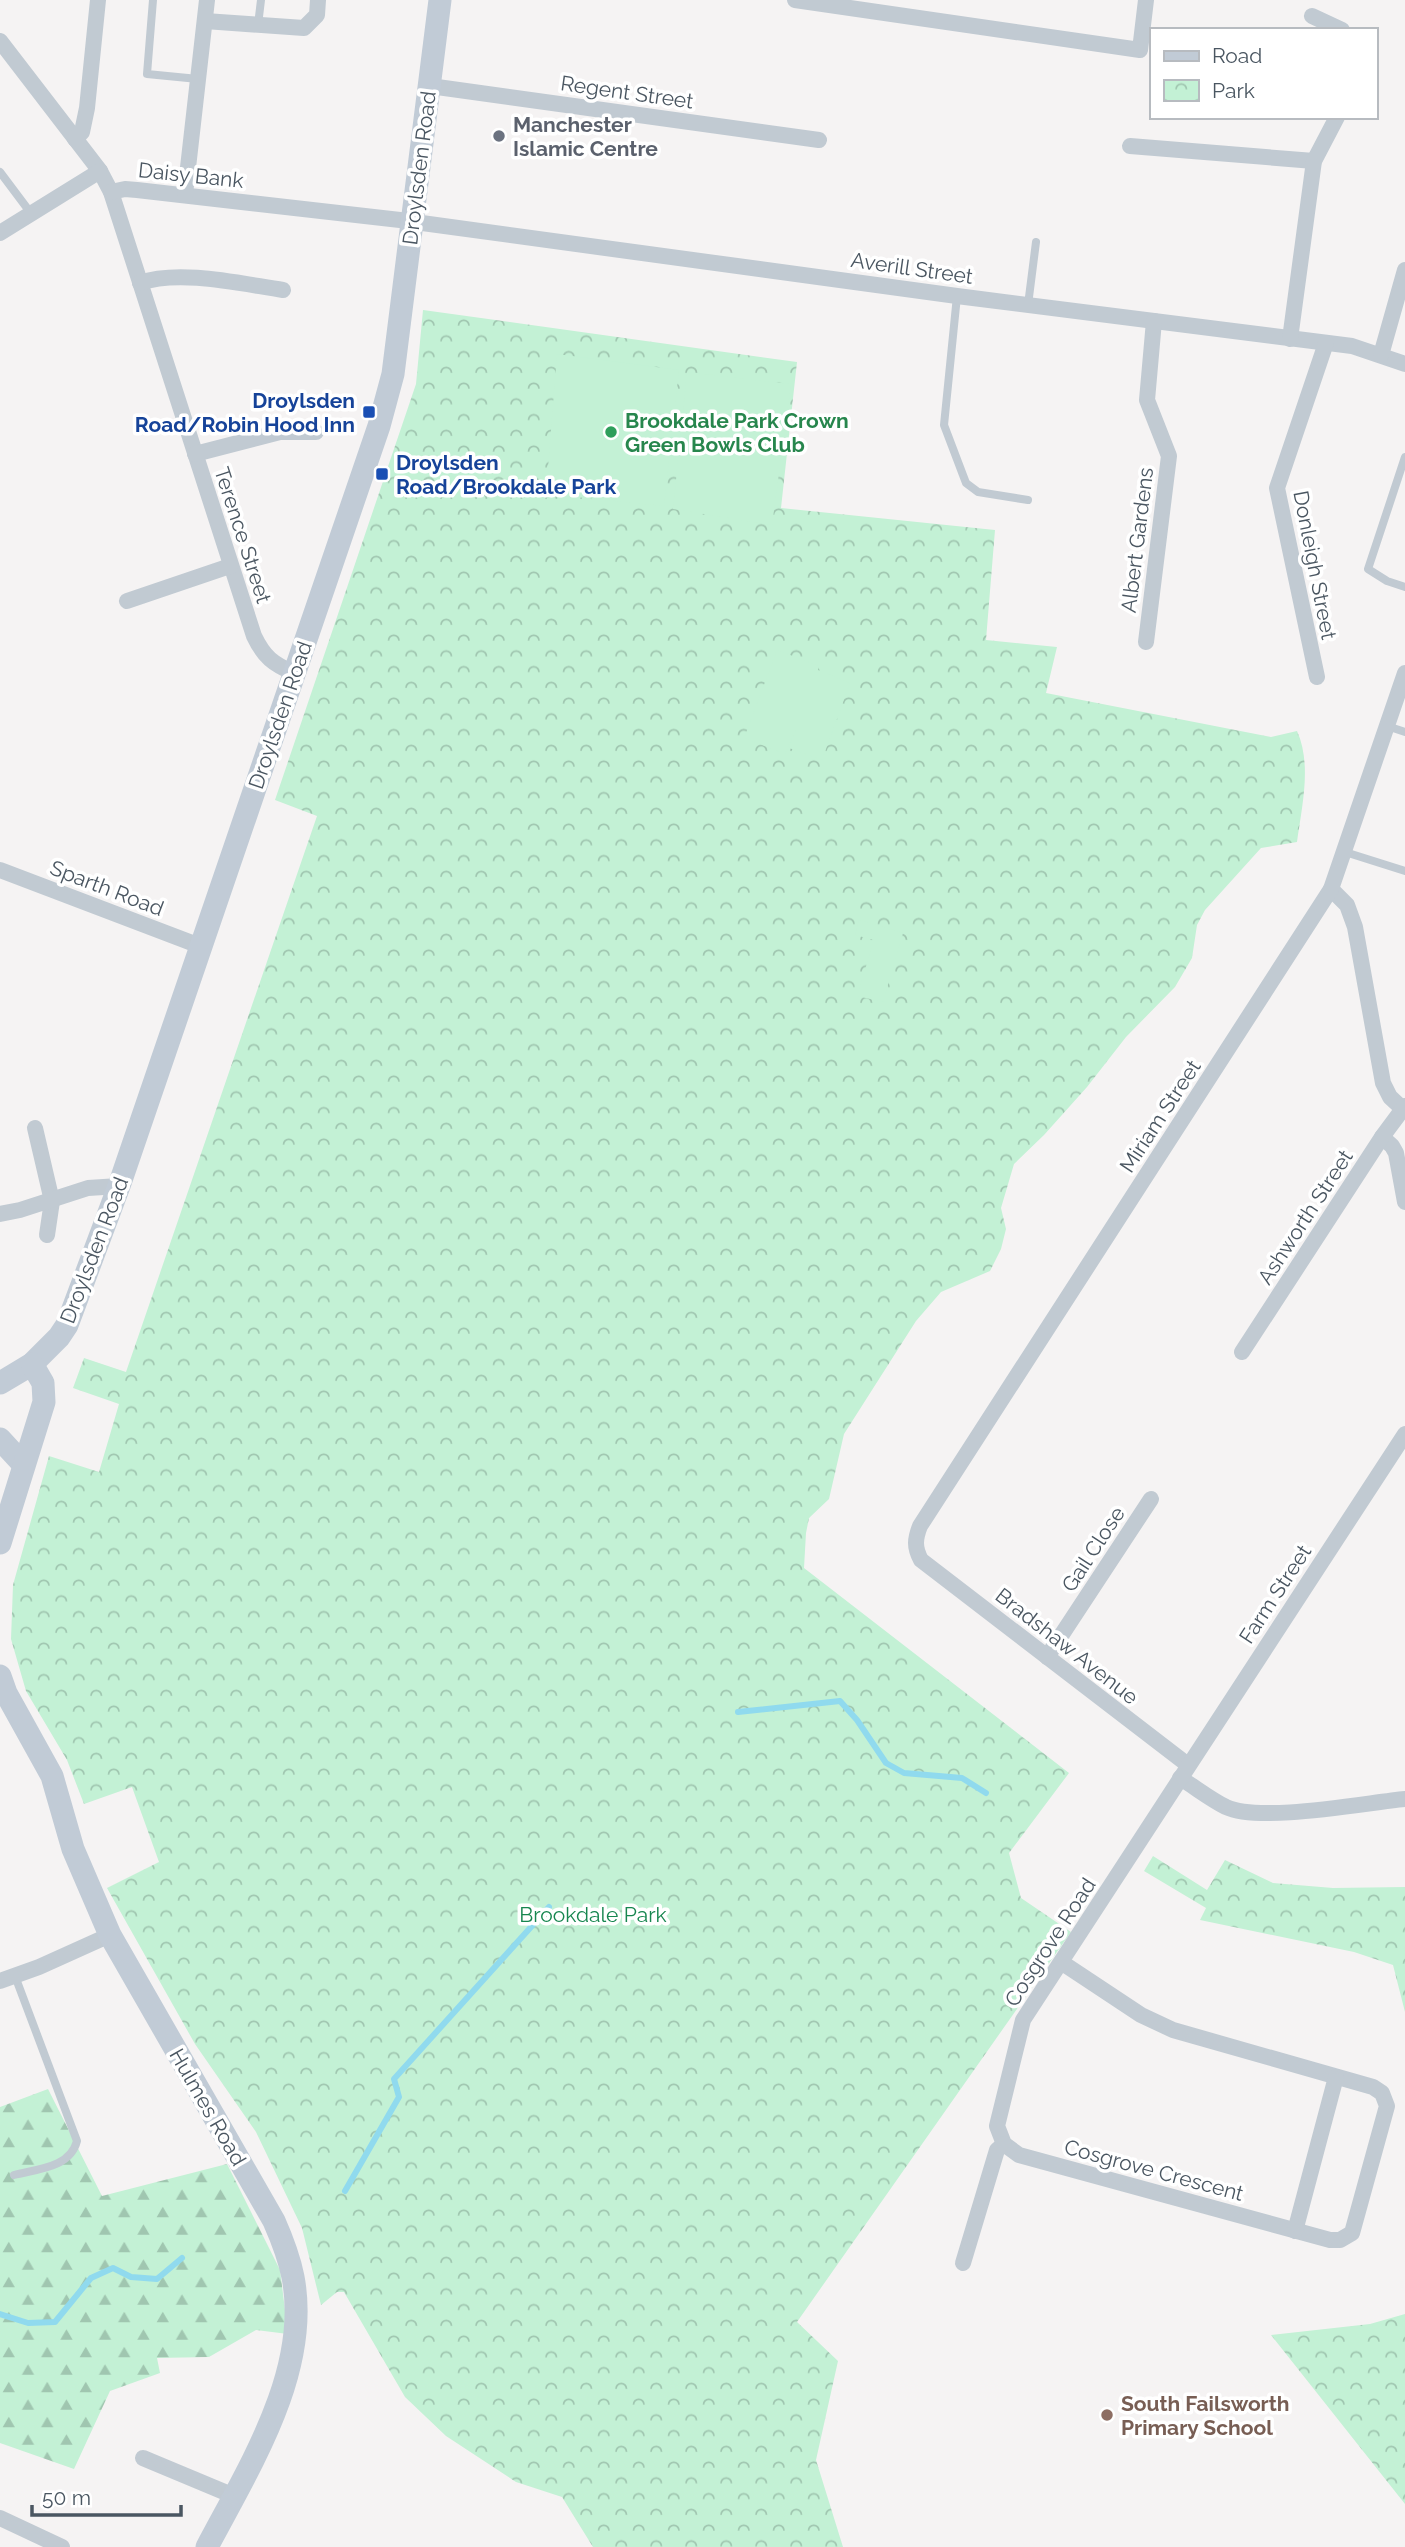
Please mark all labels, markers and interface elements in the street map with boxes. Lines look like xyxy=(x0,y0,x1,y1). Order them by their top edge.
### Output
legend xyxy=(1150,28,1377,119)
text: Road xyxy=(1212,43,1262,68)
street label: Regent Street xyxy=(559,70,695,114)
text: Park xyxy=(1212,78,1255,103)
street label: Droylsden Road xyxy=(397,90,441,246)
place label: Manchester Islamic Centre xyxy=(513,112,658,161)
marker: Manchester Islamic Centre xyxy=(491,128,507,144)
street label: Daisy Bank xyxy=(137,157,245,193)
street label: Averill Street xyxy=(849,247,975,289)
place label: Droylsden Road/Robin Hood Inn xyxy=(135,388,355,437)
marker: Droylsden Road/Robin Hood Inn xyxy=(361,404,377,420)
place label: Brookdale Park Crown Green Bowls Club xyxy=(625,408,849,457)
marker: Brookdale Park Crown Green Bowls Club xyxy=(603,424,619,440)
place label: Droylsden Road/Brookdale Park xyxy=(396,450,616,499)
street label: Terence Street xyxy=(209,464,277,606)
marker: Droylsden Road/Brookdale Park xyxy=(374,466,390,482)
street label: Albert Gardens xyxy=(1116,466,1158,614)
street label: Donleigh Street xyxy=(1288,488,1342,642)
street label: Droylsden Road xyxy=(243,638,317,792)
street label: Sparth Road xyxy=(47,855,167,921)
street label: Miriam Street xyxy=(1114,1055,1206,1177)
street label: Ashworth Street xyxy=(1252,1145,1358,1289)
street label: Droylsden Road xyxy=(55,1173,133,1327)
street label: Gail Close xyxy=(1056,1502,1130,1596)
street label: Farm Street xyxy=(1234,1540,1316,1648)
street label: Bradshaw Avenue xyxy=(991,1583,1143,1709)
street label: Cosgrove Road xyxy=(999,1873,1101,2011)
park label: Brookdale Park xyxy=(519,1902,667,1927)
street label: Hulmes Road xyxy=(164,2044,252,2170)
street label: Cosgrove Crescent xyxy=(1062,2134,1246,2206)
place label: South Failsworth Primary School xyxy=(1121,2391,1290,2440)
marker: South Failsworth Primary School xyxy=(1099,2407,1115,2423)
scale bar xyxy=(32,2474,180,2518)
text: 50 m xyxy=(42,2485,91,2510)

